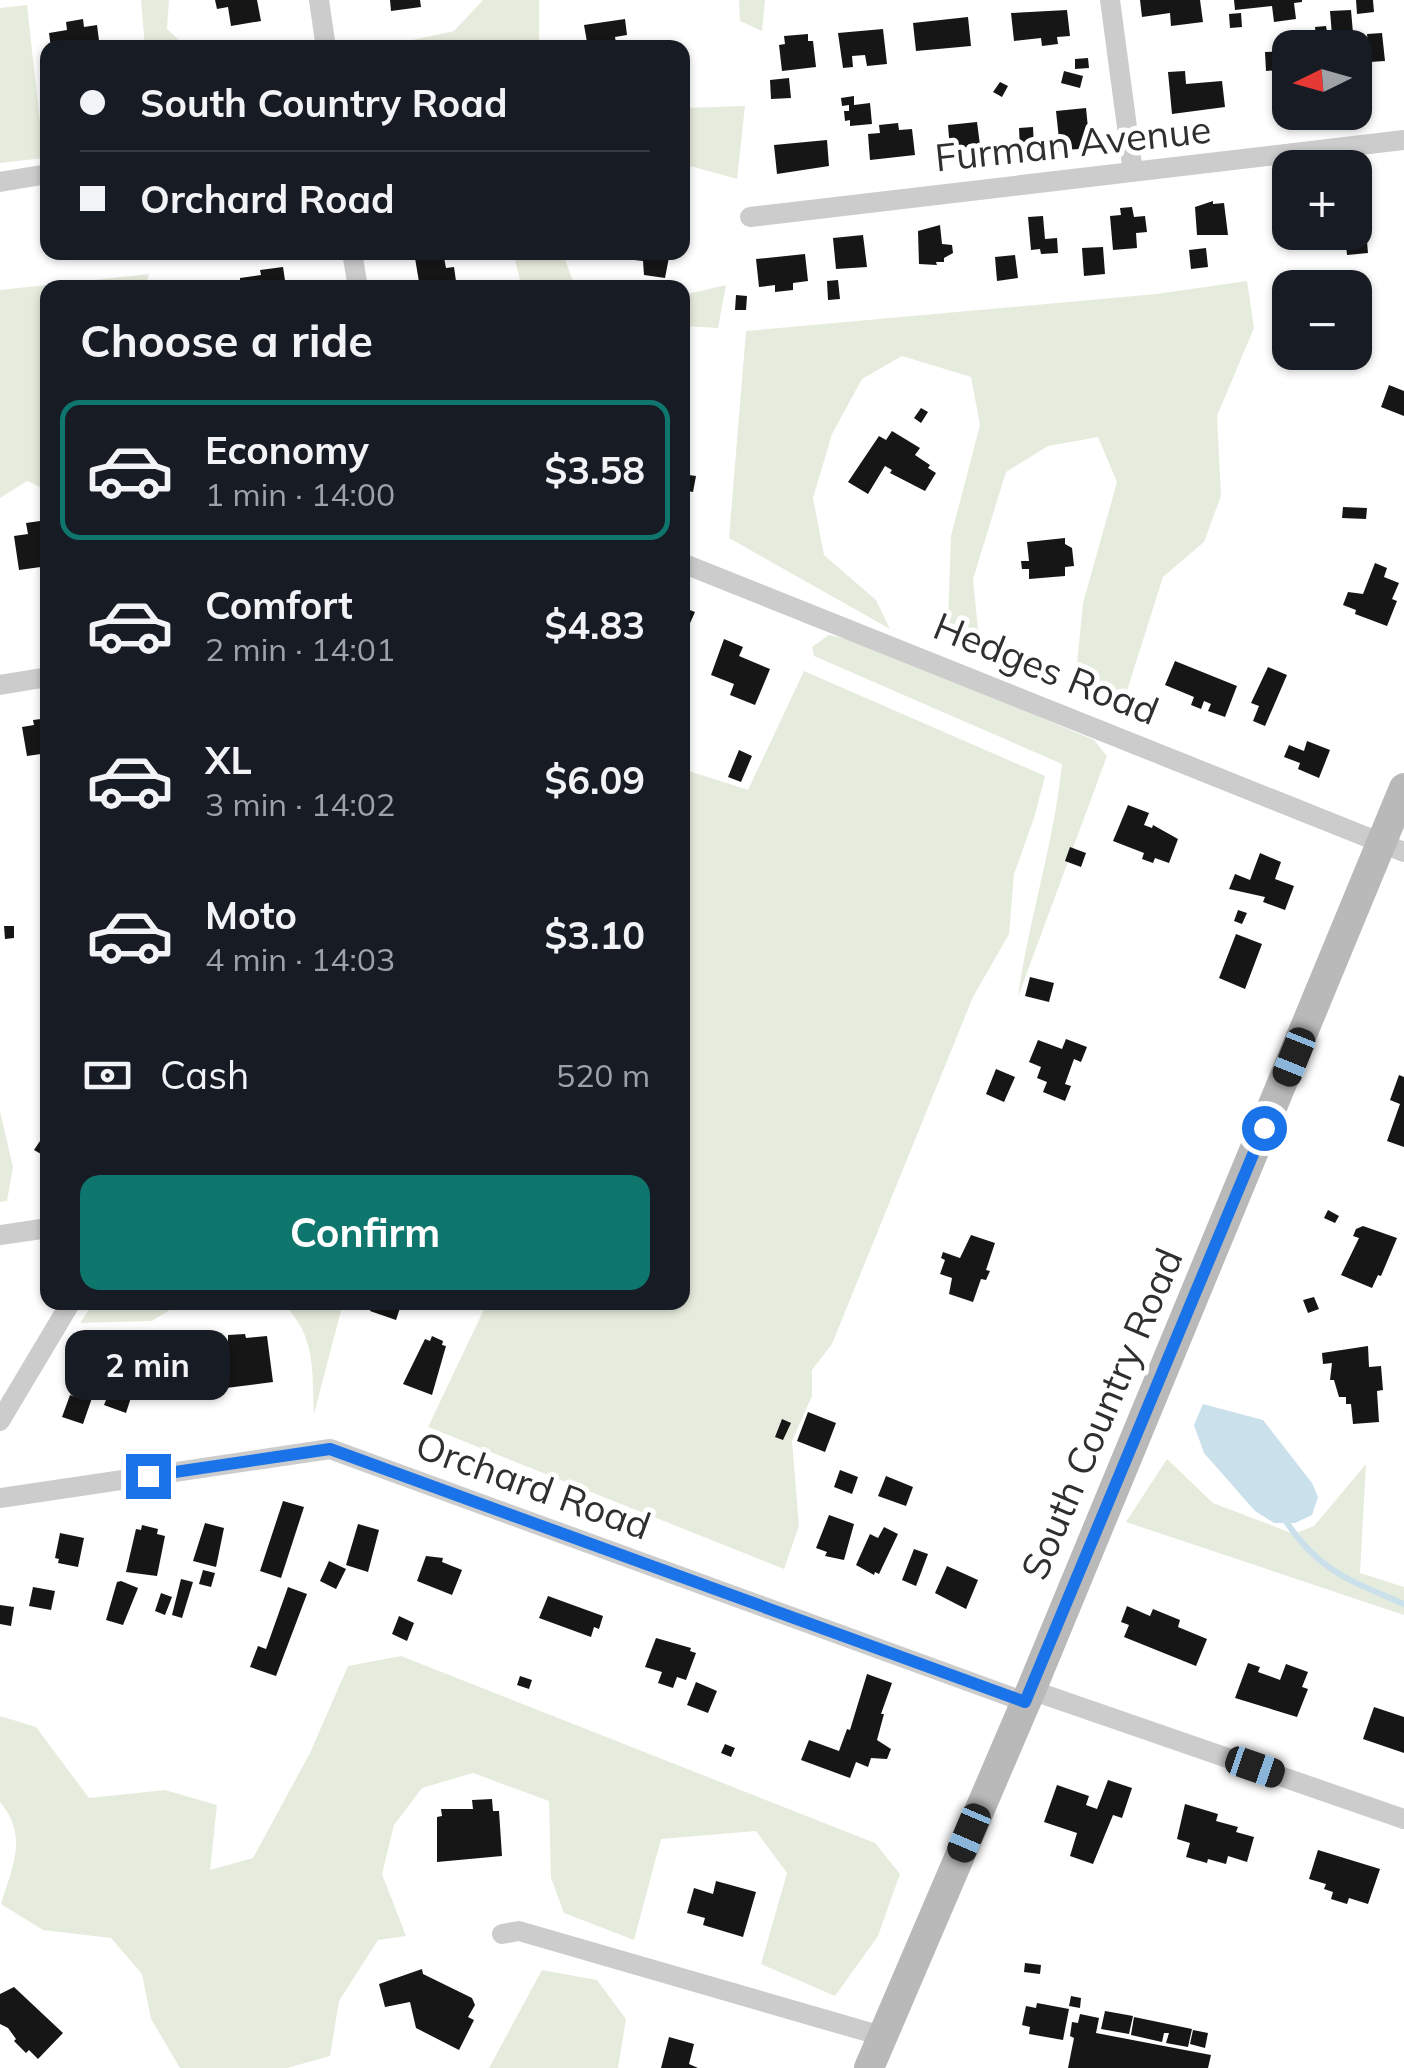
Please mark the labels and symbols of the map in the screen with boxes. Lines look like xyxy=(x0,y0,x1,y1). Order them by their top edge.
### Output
north arrow xyxy=(1272,30,1372,130)
street label: Furman Avenue xyxy=(932,105,1213,181)
street label: Hedges Road xyxy=(927,601,1166,735)
car xyxy=(1269,1024,1319,1090)
route start xyxy=(1242,1106,1287,1151)
street label: South Country Road xyxy=(1010,1241,1192,1586)
callout: 2 min xyxy=(66,1331,230,1401)
street label: Orchard Road xyxy=(409,1420,657,1550)
route end xyxy=(126,1454,171,1499)
car xyxy=(1222,1743,1288,1791)
car xyxy=(943,1800,995,1866)

